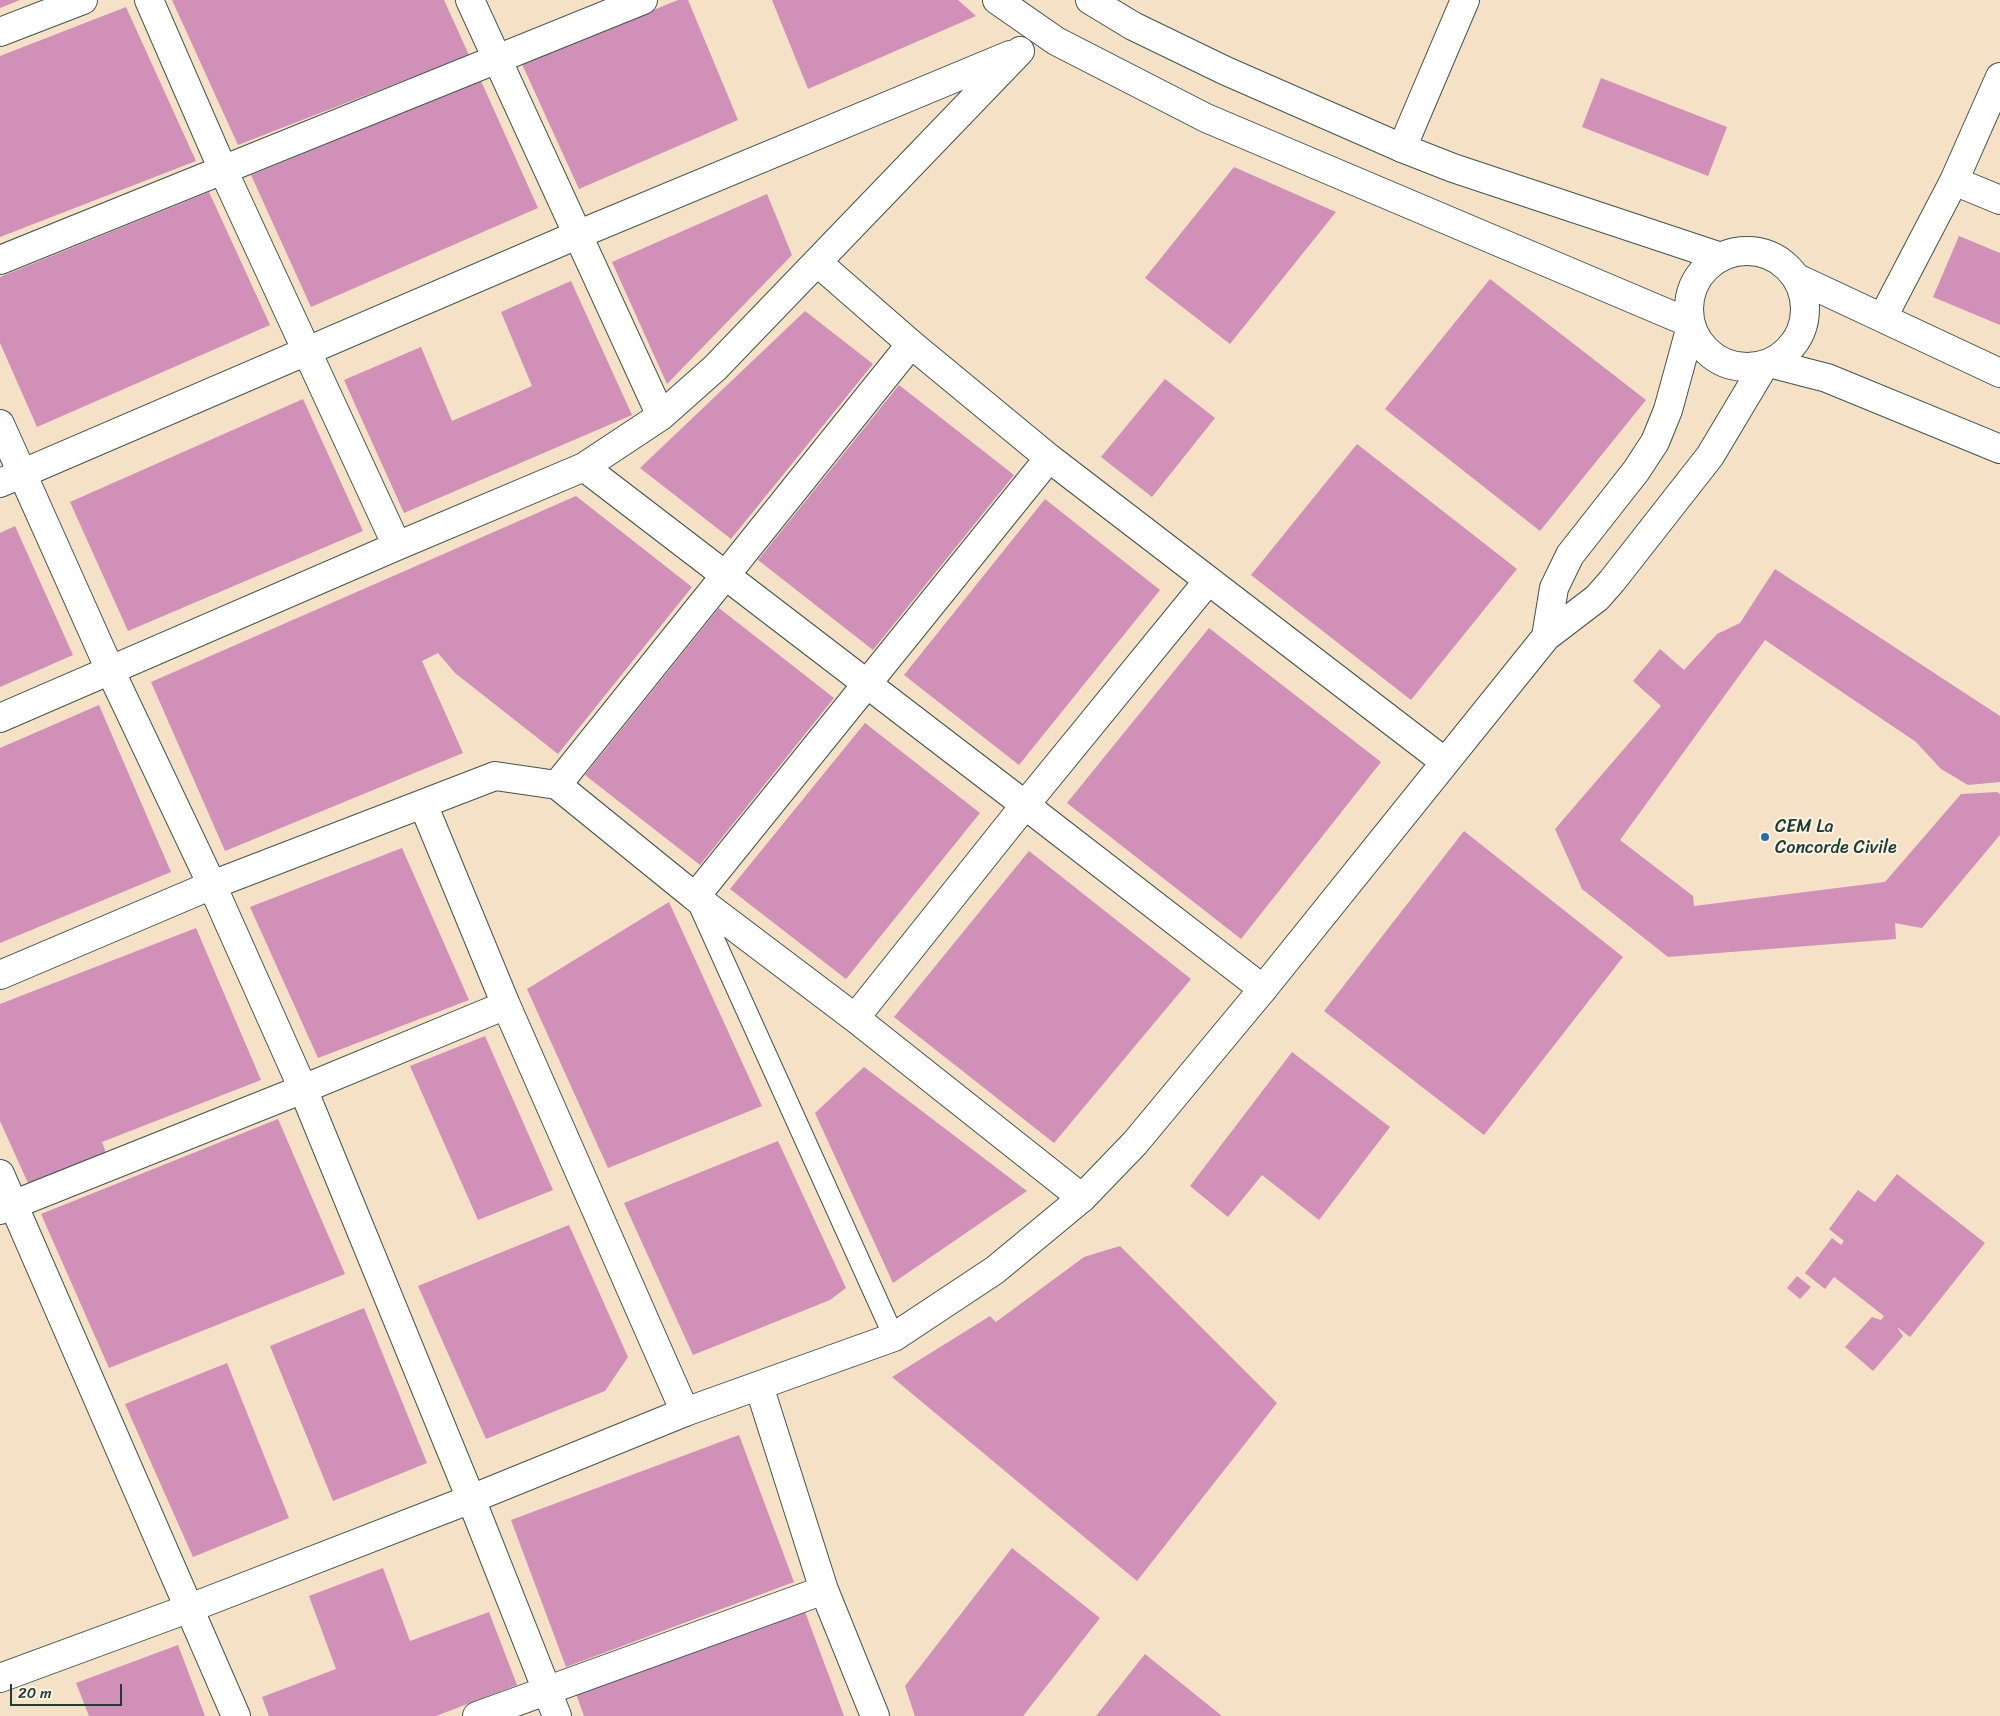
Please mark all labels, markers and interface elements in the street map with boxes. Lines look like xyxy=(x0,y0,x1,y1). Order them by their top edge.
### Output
place label: CEM La Concorde Civile xyxy=(1775,816,1897,859)
marker: CEM La Concorde Civile xyxy=(1759,831,1771,843)
scale bar xyxy=(12,1674,125,1706)
text: 20 m xyxy=(18,1680,52,1706)

